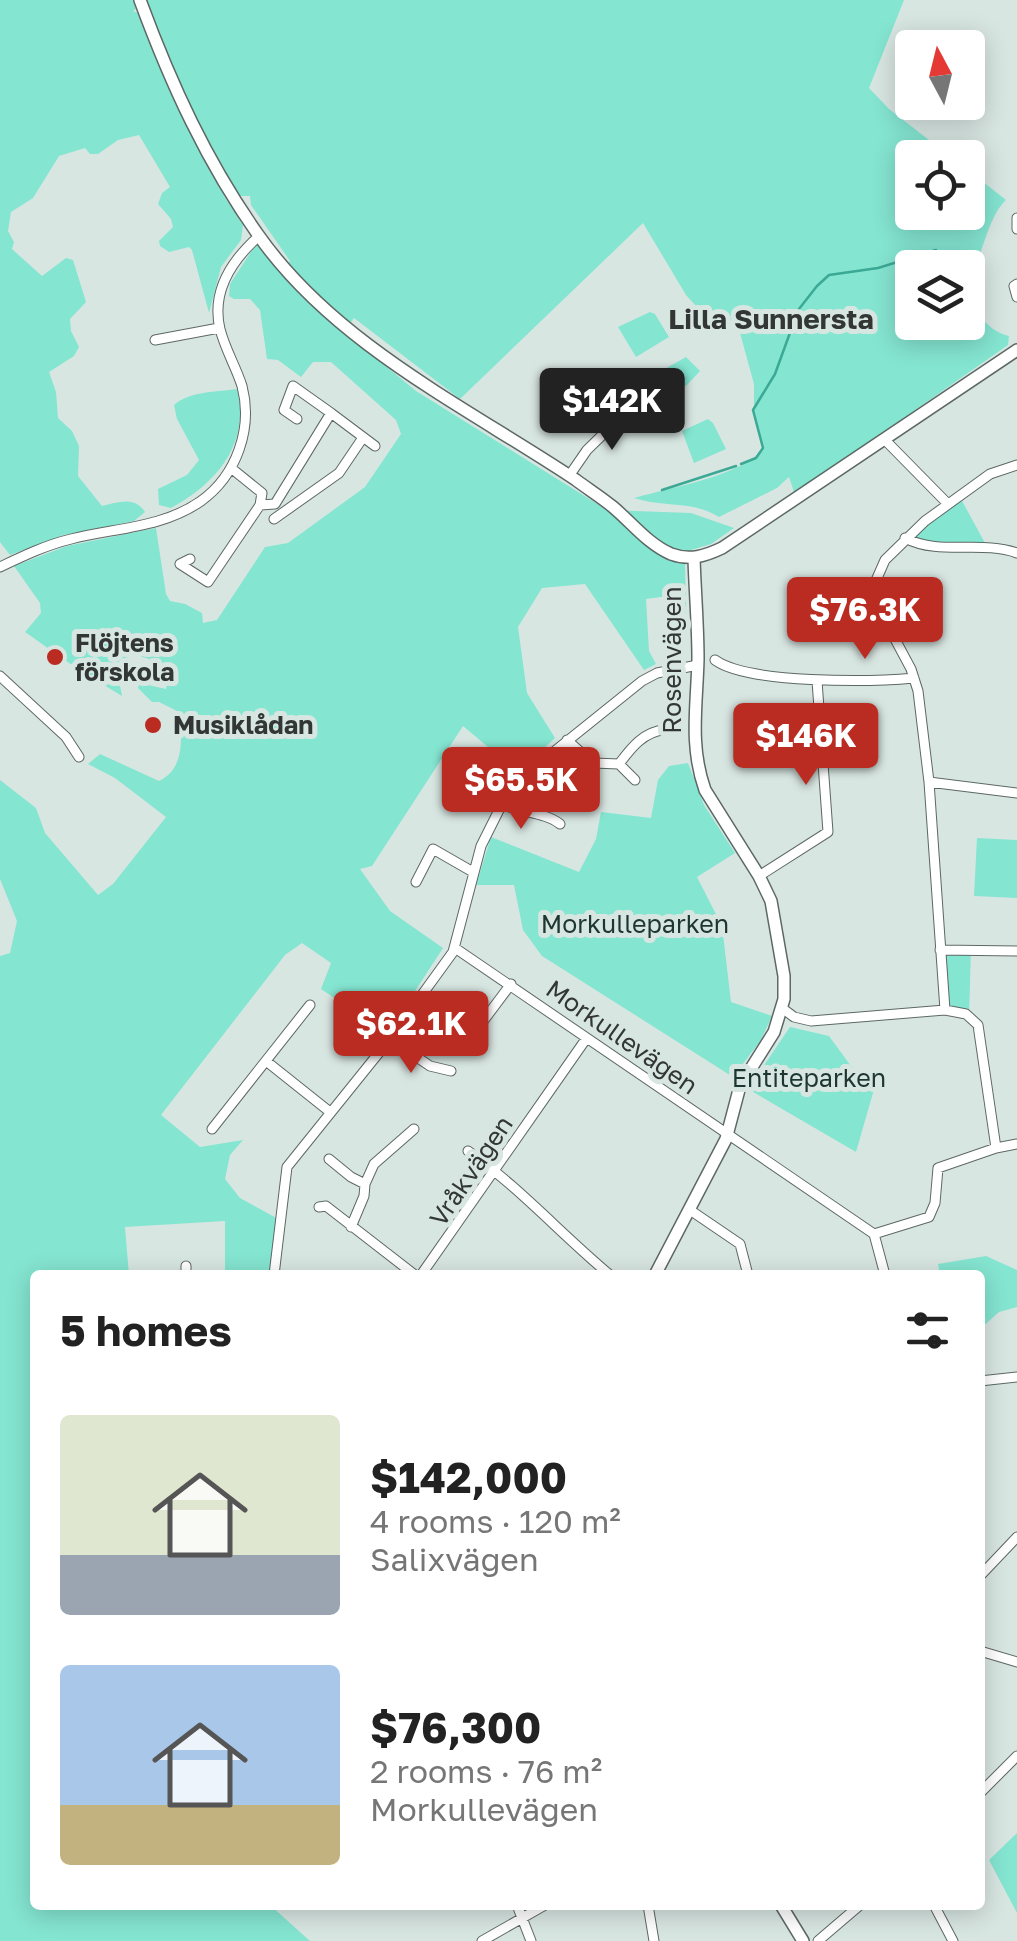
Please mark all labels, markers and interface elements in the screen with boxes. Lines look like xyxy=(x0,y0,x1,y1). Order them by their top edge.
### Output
north arrow xyxy=(895,30,985,120)
map controls xyxy=(895,30,985,340)
button: locate xyxy=(895,140,985,230)
button: layers xyxy=(895,250,985,340)
district label: Lilla Sunnersta xyxy=(668,302,874,335)
pin: $142K xyxy=(542,368,682,453)
text: $142K xyxy=(562,381,662,419)
pin: $76.3K xyxy=(784,577,946,662)
street label: Rosenvägen xyxy=(656,586,687,734)
text: $76.3K xyxy=(809,590,921,628)
place label: Flöjtens förskola xyxy=(75,627,175,687)
marker: Flöjtens förskola xyxy=(44,646,66,668)
pin: $146K xyxy=(736,703,876,788)
place label: Musiklådan xyxy=(173,709,313,740)
marker: Musiklådan xyxy=(142,714,164,736)
text: $146K xyxy=(755,716,857,754)
pin: $65.5K xyxy=(440,747,602,832)
text: $65.5K xyxy=(464,760,578,798)
park label: Morkulleparken xyxy=(541,908,729,939)
street label: Morkullevägen xyxy=(540,973,704,1100)
pin: $62.1K xyxy=(330,991,492,1076)
text: $62.1K xyxy=(355,1004,467,1042)
park label: Entiteparken xyxy=(732,1062,886,1093)
street label: Vråkvägen xyxy=(422,1110,519,1232)
icon: filters xyxy=(900,1303,955,1358)
text: 5 homes xyxy=(60,1305,232,1355)
text: $142,000 xyxy=(370,1452,567,1502)
icon: home xyxy=(140,1455,260,1575)
text: 4 rooms · 120 m² xyxy=(370,1502,621,1540)
text: Salixvägen xyxy=(370,1540,539,1578)
text: $76,300 xyxy=(370,1702,541,1752)
icon: home xyxy=(140,1705,260,1825)
text: 2 rooms · 76 m² xyxy=(370,1752,602,1790)
text: Morkullevägen xyxy=(370,1790,598,1828)

